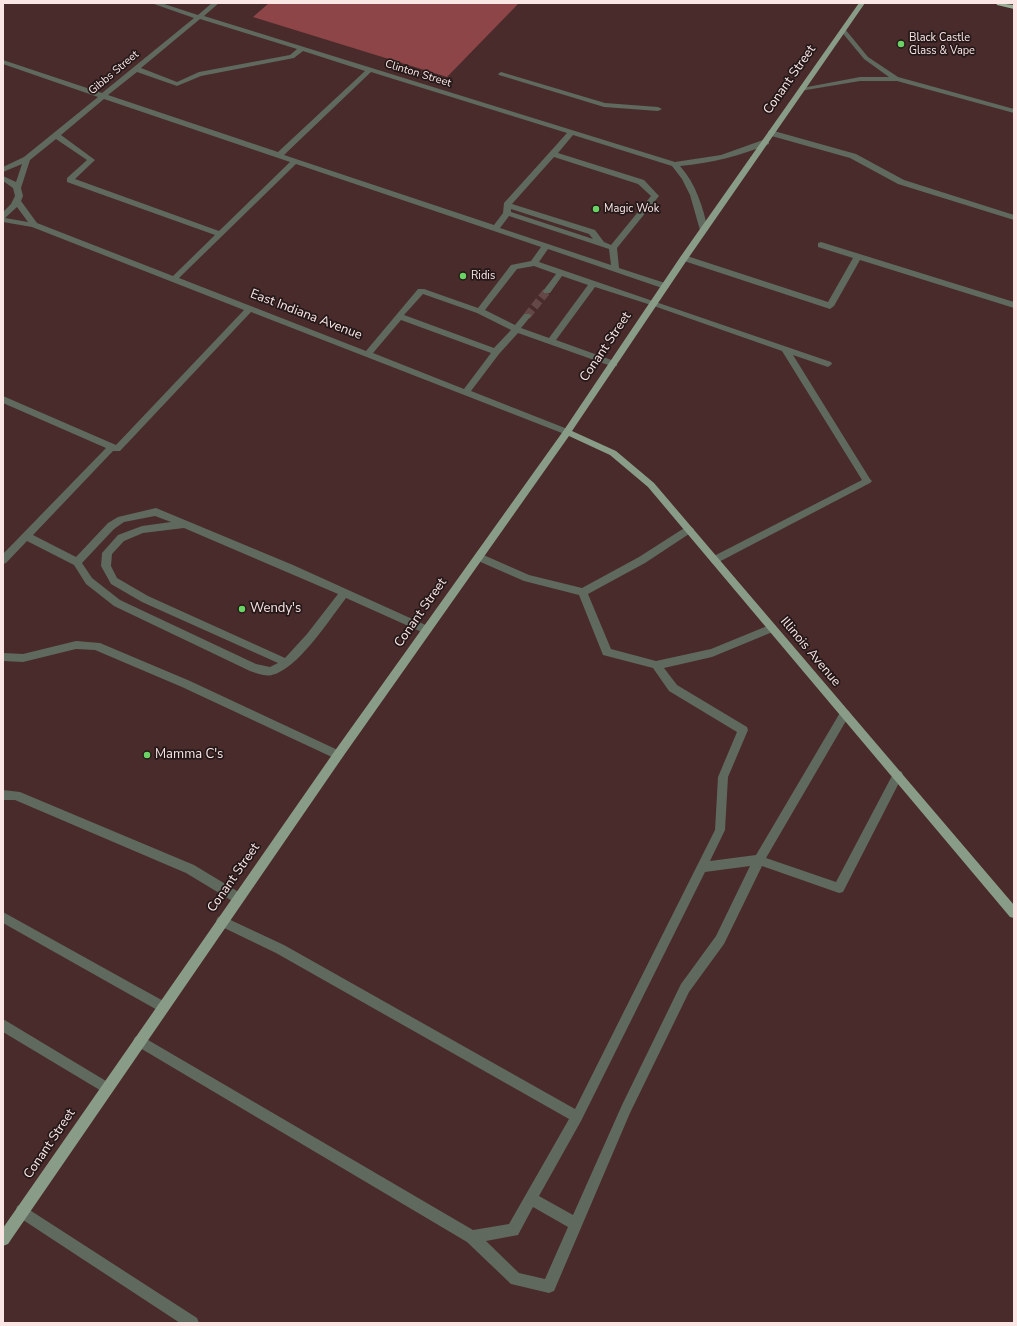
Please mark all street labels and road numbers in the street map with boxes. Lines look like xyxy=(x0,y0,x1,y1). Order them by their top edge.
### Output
street label: Conant Street xyxy=(761,43,819,117)
street label: Gibbs Street xyxy=(86,48,142,98)
street label: Clinton Street xyxy=(383,58,453,90)
street label: East Indiana Avenue xyxy=(248,286,364,344)
street label: Conant Street xyxy=(577,309,635,385)
street label: Conant Street xyxy=(392,576,450,650)
street label: Illinois Avenue xyxy=(777,614,843,690)
street label: Conant Street xyxy=(205,841,263,915)
street label: Conant Street xyxy=(21,1106,79,1182)

